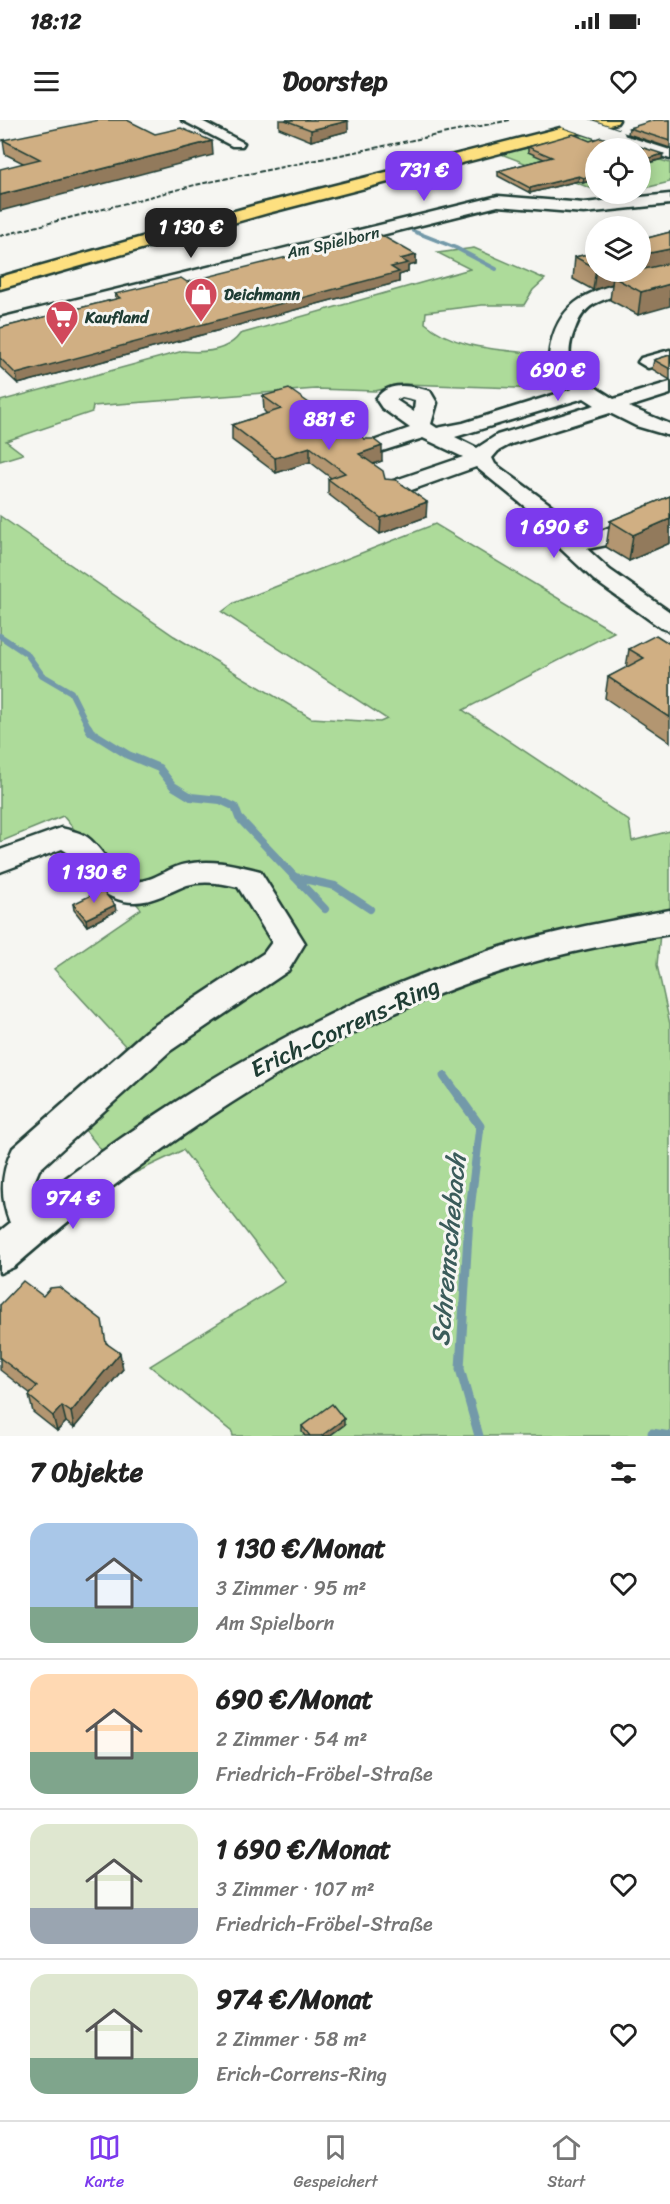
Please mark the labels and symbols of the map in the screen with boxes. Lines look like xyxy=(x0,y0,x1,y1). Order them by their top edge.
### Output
pin: 731 € xyxy=(382,151,466,202)
pin: 1 130 € xyxy=(136,208,246,259)
street label: Am Spielborn xyxy=(283,218,383,267)
shop icon: Deichmann xyxy=(183,276,219,323)
place label: Deichmann xyxy=(224,280,301,309)
supermarket icon: Kaufland xyxy=(44,299,80,346)
place label: Kaufland xyxy=(84,303,150,332)
pin: 690 € xyxy=(516,351,600,402)
pin: 881 € xyxy=(287,400,371,451)
pin: 1 690 € xyxy=(499,508,609,559)
pin: 1 130 € xyxy=(39,853,149,904)
street label: Erich-Correns-Ring xyxy=(243,965,447,1089)
water label: Schremschebach xyxy=(417,1150,480,1348)
pin: 974 € xyxy=(31,1179,115,1230)

